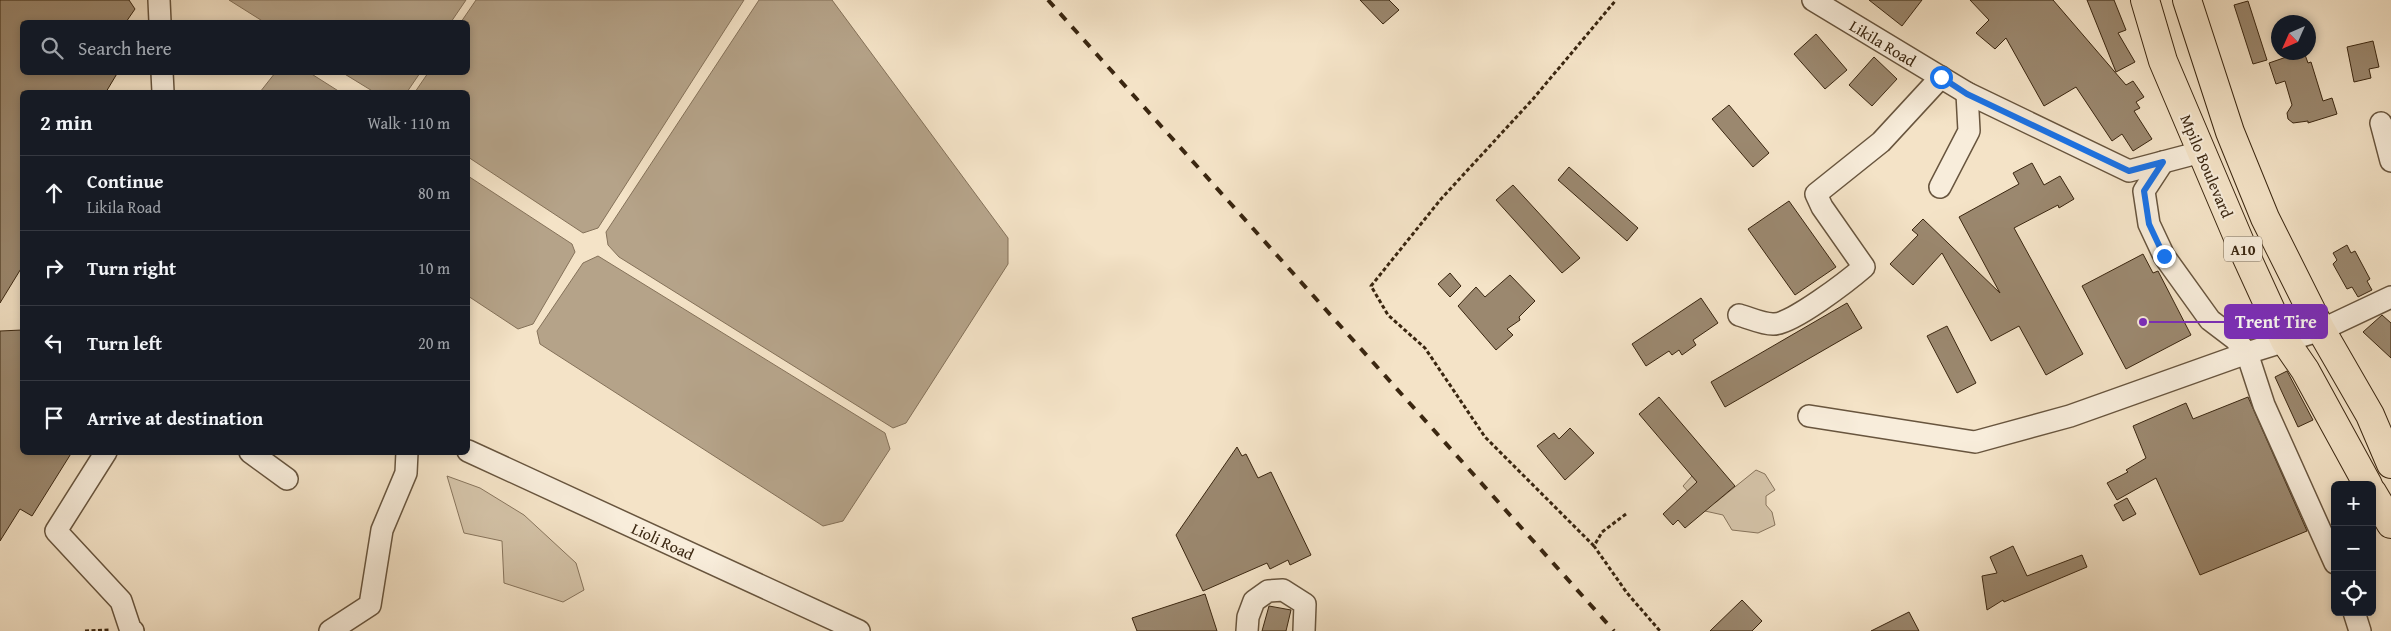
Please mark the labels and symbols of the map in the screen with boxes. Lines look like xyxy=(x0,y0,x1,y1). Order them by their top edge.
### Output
street label: Likila Road xyxy=(1845,14,1921,73)
north arrow xyxy=(2271,15,2316,60)
route start xyxy=(1930,66,1953,89)
street label: Mpilo Boulevard xyxy=(2174,110,2240,222)
road number: A10 xyxy=(2224,236,2262,262)
route end xyxy=(2153,245,2176,268)
callout: Trent Tire xyxy=(2225,305,2327,338)
text: Trent Tire xyxy=(2235,308,2317,335)
street label: Lioli Road xyxy=(628,516,699,566)

